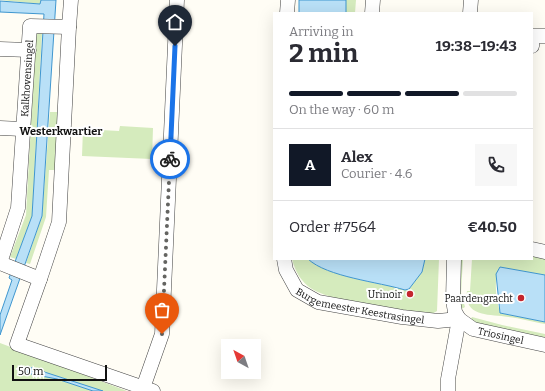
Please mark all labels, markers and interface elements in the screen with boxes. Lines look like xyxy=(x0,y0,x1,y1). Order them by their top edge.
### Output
pin xyxy=(158,5,192,46)
icon: home xyxy=(164,11,186,33)
text: Arriving in xyxy=(289,24,354,39)
text: 19:38–19:43 xyxy=(435,37,517,55)
text: 2 min xyxy=(289,38,358,69)
street label: Kalkhovensingel xyxy=(19,39,36,117)
text: On the way · 60 m xyxy=(289,102,394,117)
district label: Westerkwartier xyxy=(20,125,103,138)
courier xyxy=(150,139,190,179)
button: phone xyxy=(475,144,517,186)
icon: bike xyxy=(159,148,181,170)
text: Alex xyxy=(341,148,373,166)
text: A xyxy=(305,156,315,174)
text: Courier · 4.6 xyxy=(341,166,413,181)
text: Order #7564 xyxy=(289,218,376,236)
text: €40.50 xyxy=(467,218,517,236)
street label: Burgemeester Keestrasingel xyxy=(294,286,425,326)
place label: Urinoir xyxy=(368,289,403,301)
marker: Urinoir xyxy=(405,289,415,299)
pin xyxy=(145,293,179,334)
place label: Paardengracht xyxy=(445,293,513,305)
marker: Paardengracht xyxy=(516,293,526,303)
icon: bag xyxy=(151,299,173,321)
street label: Triosingel xyxy=(477,325,525,347)
north arrow xyxy=(221,339,261,379)
map controls xyxy=(221,339,261,379)
scale bar xyxy=(12,363,107,382)
text: 50 m xyxy=(18,365,44,378)

